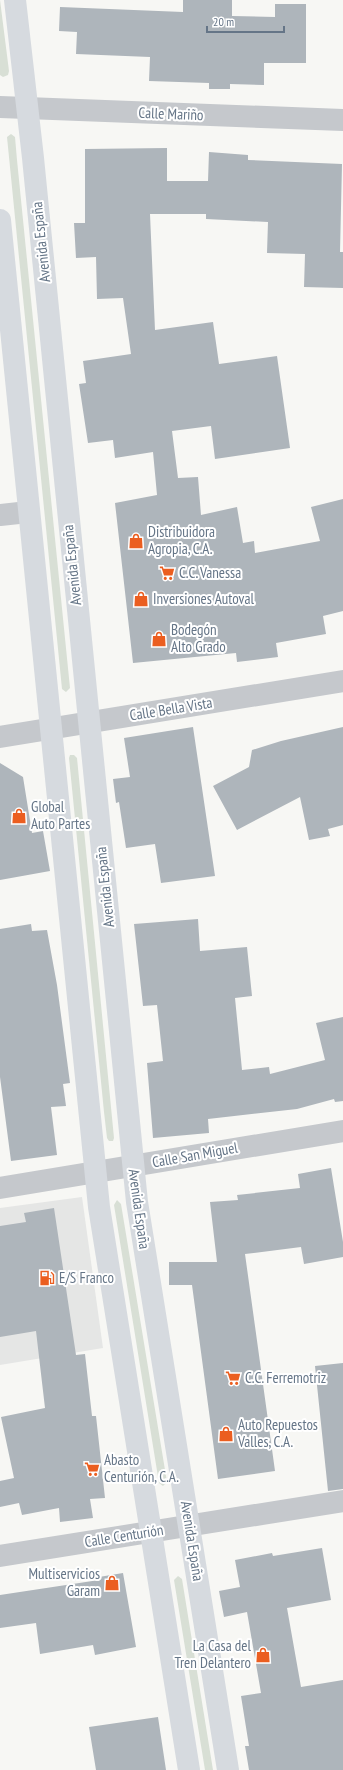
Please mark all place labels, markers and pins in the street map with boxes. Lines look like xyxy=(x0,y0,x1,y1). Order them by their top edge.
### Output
place label: Distribuidora Agropia, C.A. xyxy=(148,522,215,558)
shop icon: Distribuidora Agropia, C.A. xyxy=(127,532,145,550)
place label: C.C. Vanessa xyxy=(179,563,241,582)
supermarket icon: C.C. Vanessa xyxy=(158,564,176,582)
place label: Inversiones Autoval xyxy=(153,589,254,608)
shop icon: Inversiones Autoval xyxy=(132,590,150,608)
place label: Bodegón Alto Grado xyxy=(171,620,226,656)
shop icon: Bodegón Alto Grado xyxy=(150,630,168,648)
place label: Global Auto Partes xyxy=(31,797,90,833)
shop icon: Global Auto Partes xyxy=(10,807,28,825)
place label: E/S Franco xyxy=(59,1268,114,1287)
fuel station icon: E/S Franco xyxy=(38,1269,56,1287)
place label: C.C. Ferremotriz xyxy=(245,1368,326,1387)
supermarket icon: C.C. Ferremotriz xyxy=(224,1369,242,1387)
place label: Auto Repuestos Valles, C.A. xyxy=(237,1415,318,1451)
shop icon: Auto Repuestos Valles, C.A. xyxy=(217,1425,235,1443)
place label: Abasto Centurión, C.A. xyxy=(104,1450,179,1486)
supermarket icon: Abasto Centurión, C.A. xyxy=(83,1460,101,1478)
place label: Multiservicios Garam xyxy=(28,1564,100,1600)
shop icon: Multiservicios Garam xyxy=(103,1574,121,1592)
place label: La Casa del Tren Delantero xyxy=(175,1636,251,1672)
shop icon: La Casa del Tren Delantero xyxy=(254,1646,272,1664)

